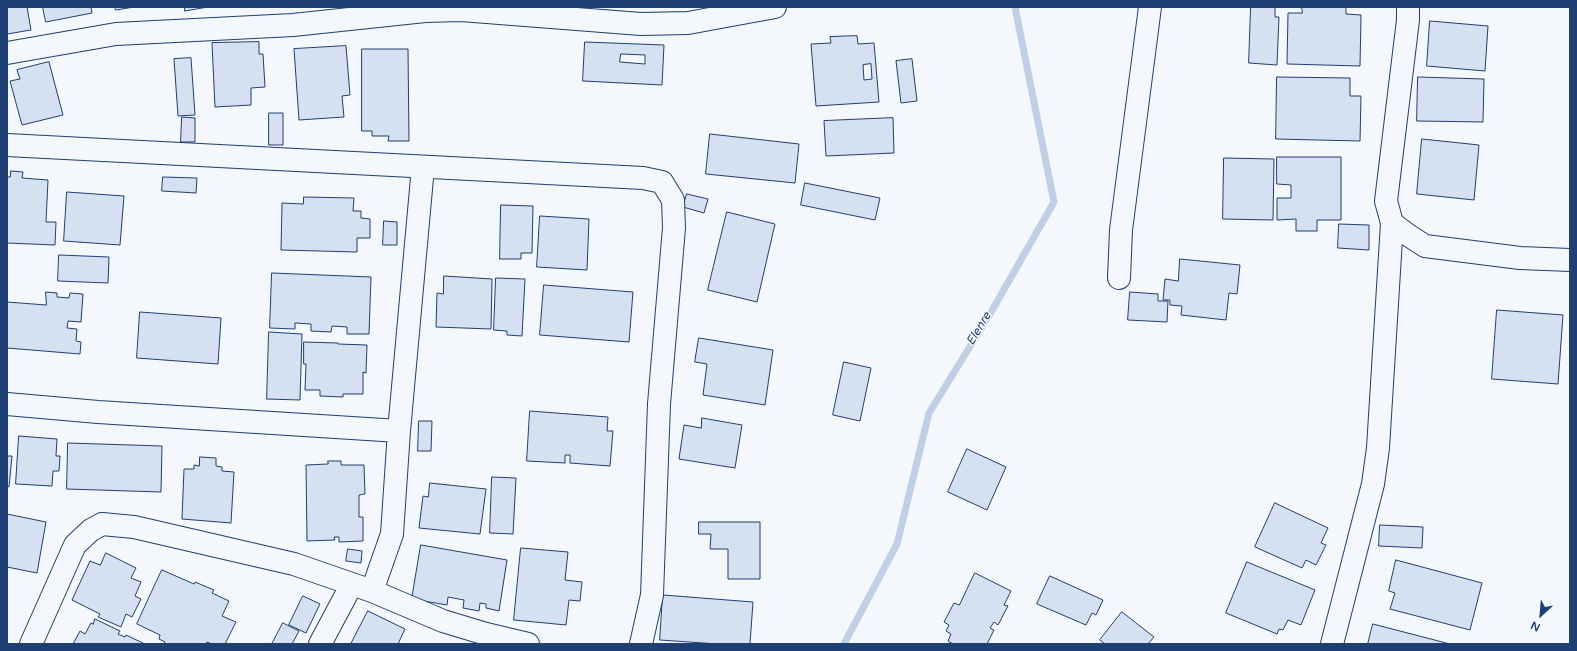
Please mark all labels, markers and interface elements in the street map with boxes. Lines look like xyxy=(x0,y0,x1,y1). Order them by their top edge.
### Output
water label: Elenre xyxy=(964,310,994,348)
north arrow xyxy=(1521,595,1561,635)
text: N xyxy=(1529,618,1542,634)

